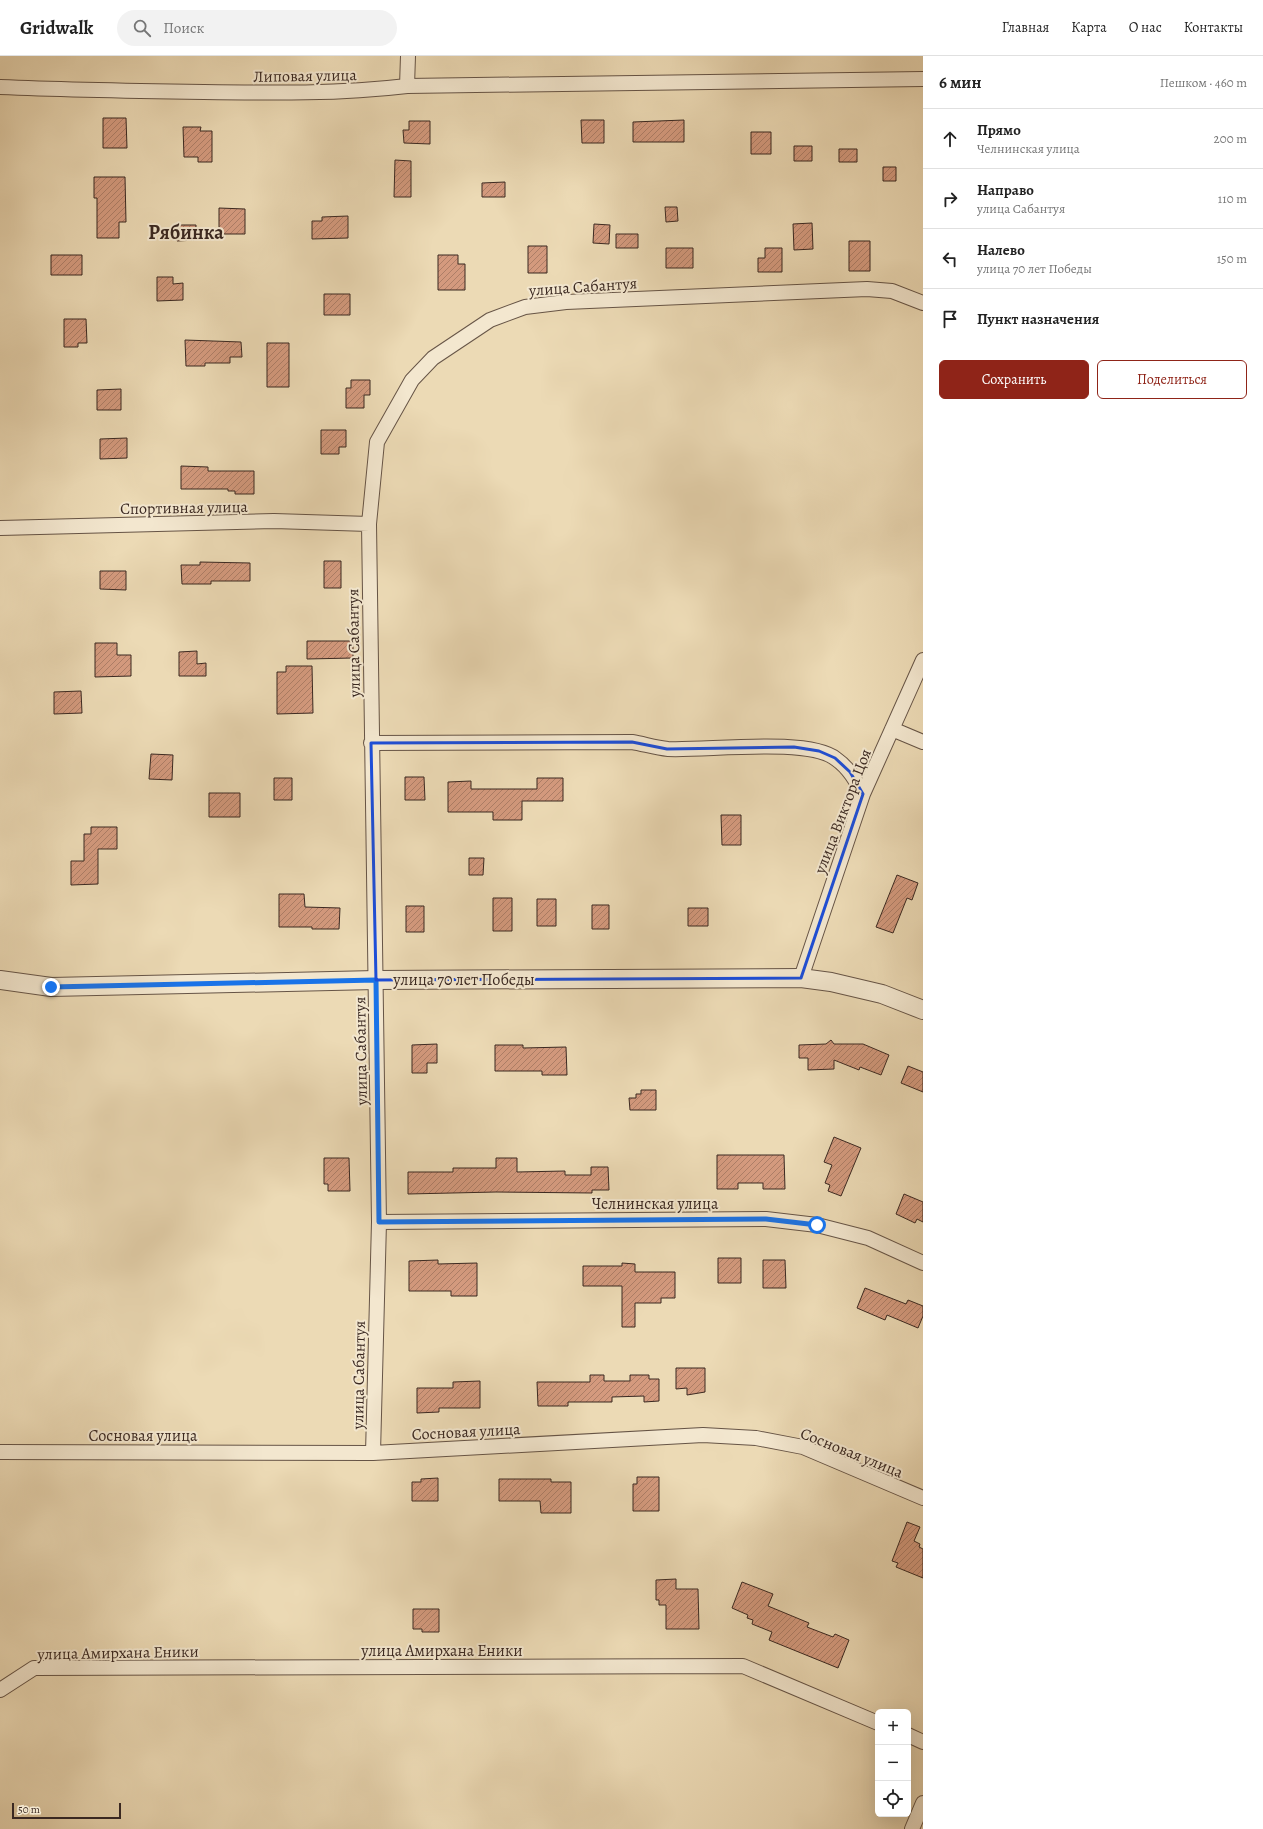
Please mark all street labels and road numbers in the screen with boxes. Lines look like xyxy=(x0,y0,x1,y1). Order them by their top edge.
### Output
street label: Липовая улица xyxy=(253,64,358,88)
street label: улица Сабантуя xyxy=(527,272,638,302)
street label: Спортивная улица xyxy=(120,496,249,520)
street label: улица Сабантуя xyxy=(342,588,366,698)
street label: улица Виктора Цоя xyxy=(809,745,877,878)
street label: улица 70 лет Победы xyxy=(392,969,535,991)
street label: улица Сабантуя xyxy=(349,996,373,1106)
street label: Челнинская улица xyxy=(592,1193,719,1215)
street label: улица Сабантуя xyxy=(347,1320,371,1430)
street label: Сосновая улица xyxy=(411,1418,522,1446)
street label: Сосновая улица xyxy=(797,1422,907,1484)
street label: Сосновая улица xyxy=(89,1425,198,1447)
street label: улица Амирхана Еники xyxy=(360,1640,523,1662)
street label: улица Амирхана Еники xyxy=(36,1641,199,1665)

